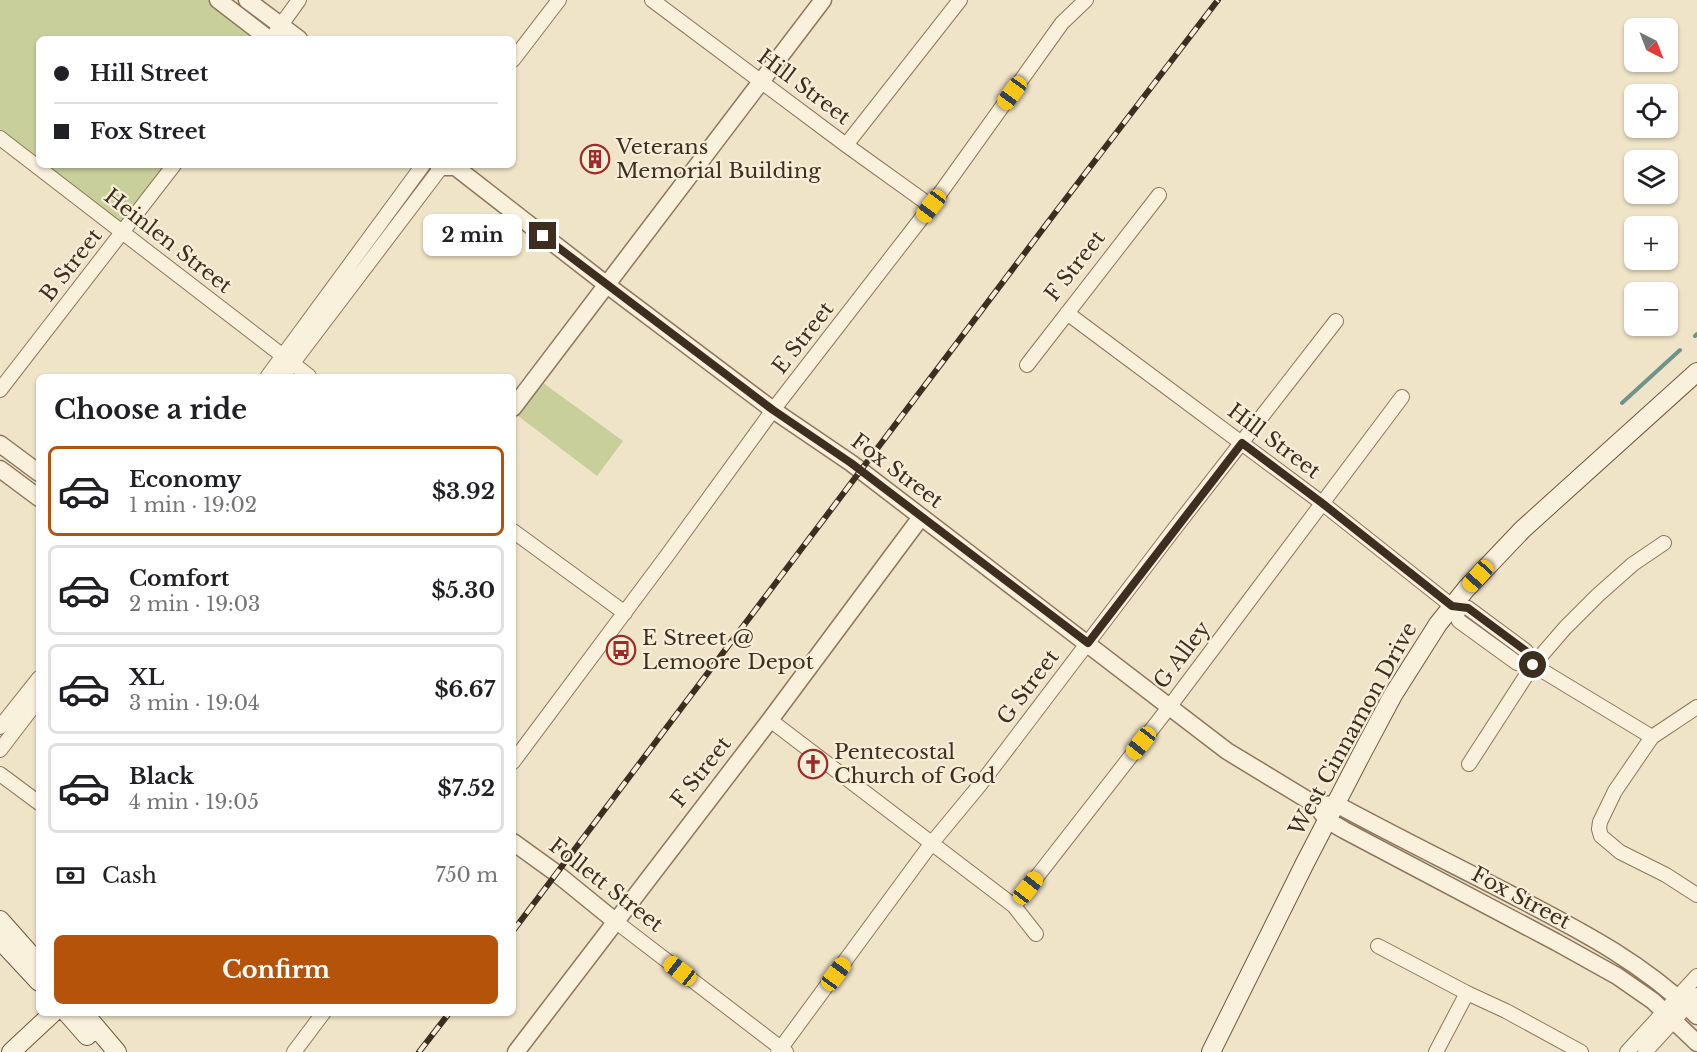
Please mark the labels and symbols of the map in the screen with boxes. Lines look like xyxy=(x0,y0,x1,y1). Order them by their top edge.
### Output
north arrow xyxy=(1624,18,1678,72)
street label: Hill Street xyxy=(752,44,856,130)
car xyxy=(994,73,1030,113)
place label: Veterans Memorial Building xyxy=(615,134,821,184)
building icon: Veterans Memorial Building xyxy=(579,143,611,175)
street label: Heinlen Street xyxy=(99,183,237,299)
car xyxy=(913,186,949,226)
callout: 2 min xyxy=(423,215,522,257)
route end xyxy=(529,222,556,249)
street label: B Street xyxy=(34,223,108,307)
street label: F Street xyxy=(1039,225,1111,307)
street label: E Street xyxy=(767,297,839,379)
street label: Hill Street xyxy=(1222,398,1326,484)
street label: Fox Street xyxy=(846,428,948,514)
car xyxy=(1459,557,1497,595)
street label: G Alley xyxy=(1148,616,1216,694)
street label: West Cinnamon Drive xyxy=(1283,618,1423,841)
place label: E Street @ Lemoore Depot xyxy=(642,625,814,675)
bus stop icon: E Street @ Lemoore Depot xyxy=(605,634,637,666)
street label: G Street xyxy=(991,644,1065,730)
route start xyxy=(1519,651,1546,678)
car xyxy=(1123,723,1159,763)
street label: F Street xyxy=(665,731,737,813)
place label: Pentecostal Church of God xyxy=(834,739,995,789)
church icon: Pentecostal Church of God xyxy=(797,748,829,780)
street label: Follett Street xyxy=(544,832,668,938)
street label: Fox Street xyxy=(1467,861,1575,935)
car xyxy=(1010,868,1046,908)
car xyxy=(660,953,700,989)
car xyxy=(818,954,854,994)

